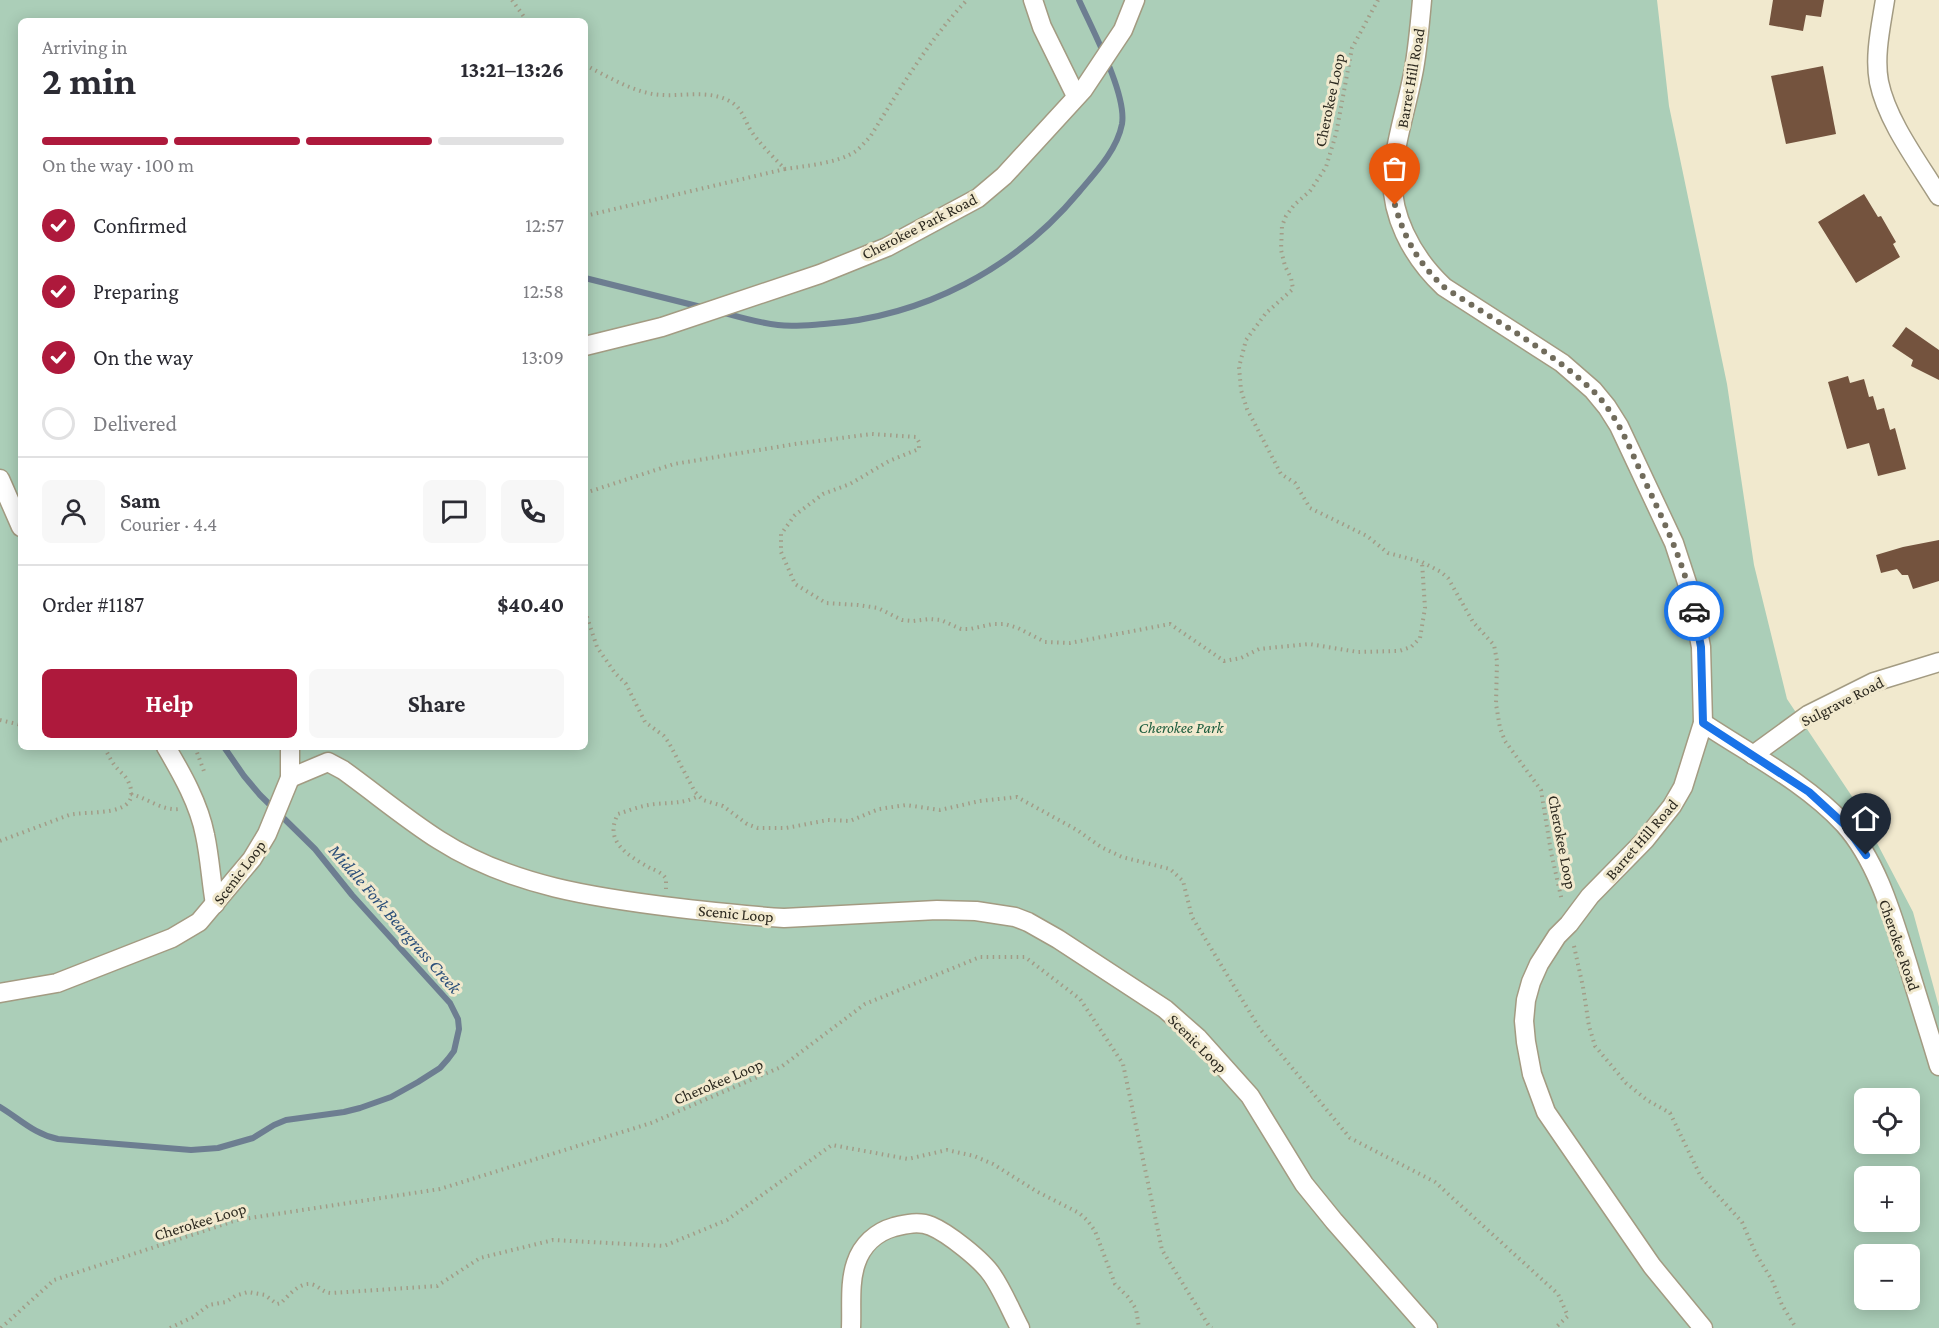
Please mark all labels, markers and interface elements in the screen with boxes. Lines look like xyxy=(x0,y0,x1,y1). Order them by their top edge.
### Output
street label: Barret Hill Road xyxy=(1393,26,1428,129)
text: Arriving in xyxy=(42,36,127,58)
street label: Cherokee Loop xyxy=(1311,52,1349,149)
text: 13:21–13:26 xyxy=(460,57,564,82)
text: 2 min xyxy=(42,59,136,102)
pin xyxy=(1369,143,1420,205)
icon: bag xyxy=(1378,152,1411,185)
text: On the way · 100 m xyxy=(42,154,194,176)
street label: Cherokee Park Road xyxy=(859,190,980,263)
icon: check xyxy=(42,209,75,242)
text: Confirmed xyxy=(93,213,187,238)
text: 12:57 xyxy=(525,214,564,236)
icon: check xyxy=(42,275,75,308)
text: Preparing xyxy=(93,279,179,304)
text: 12:58 xyxy=(523,280,564,302)
icon: check xyxy=(42,341,75,374)
text: On the way xyxy=(93,345,193,370)
text: 13:09 xyxy=(522,346,564,368)
text: Delivered xyxy=(93,411,177,436)
button: person xyxy=(42,480,105,543)
button: chat xyxy=(423,480,486,543)
button: phone xyxy=(501,480,564,543)
text: Sam xyxy=(120,488,160,513)
text: Courier · 4.4 xyxy=(120,513,217,535)
courier xyxy=(1664,581,1724,641)
text: Order #1187 xyxy=(42,592,144,617)
text: $40.40 xyxy=(497,592,564,617)
icon: car xyxy=(1678,595,1711,628)
button: Help xyxy=(42,669,297,738)
button: Share xyxy=(309,669,564,738)
street label: Sulgrave Road xyxy=(1798,673,1887,730)
park label: Cherokee Park xyxy=(1138,719,1225,736)
pin xyxy=(1840,793,1891,855)
street label: Cherokee Loop xyxy=(1544,794,1580,891)
street label: Barret Hill Road xyxy=(1602,795,1681,883)
icon: home xyxy=(1849,802,1882,835)
street label: Scenic Loop xyxy=(210,837,270,908)
water label: Middle Fork Beargrass Creek xyxy=(324,840,466,998)
street label: Cherokee Road xyxy=(1876,897,1923,994)
street label: Scenic Loop xyxy=(697,902,774,926)
street label: Scenic Loop xyxy=(1164,1011,1230,1077)
street label: Cherokee Loop xyxy=(671,1055,766,1109)
map controls xyxy=(1854,1088,1920,1310)
button: locate xyxy=(1854,1088,1920,1154)
button: + xyxy=(1854,1166,1920,1232)
street label: Cherokee Loop xyxy=(152,1199,248,1244)
button: − xyxy=(1854,1244,1920,1310)

